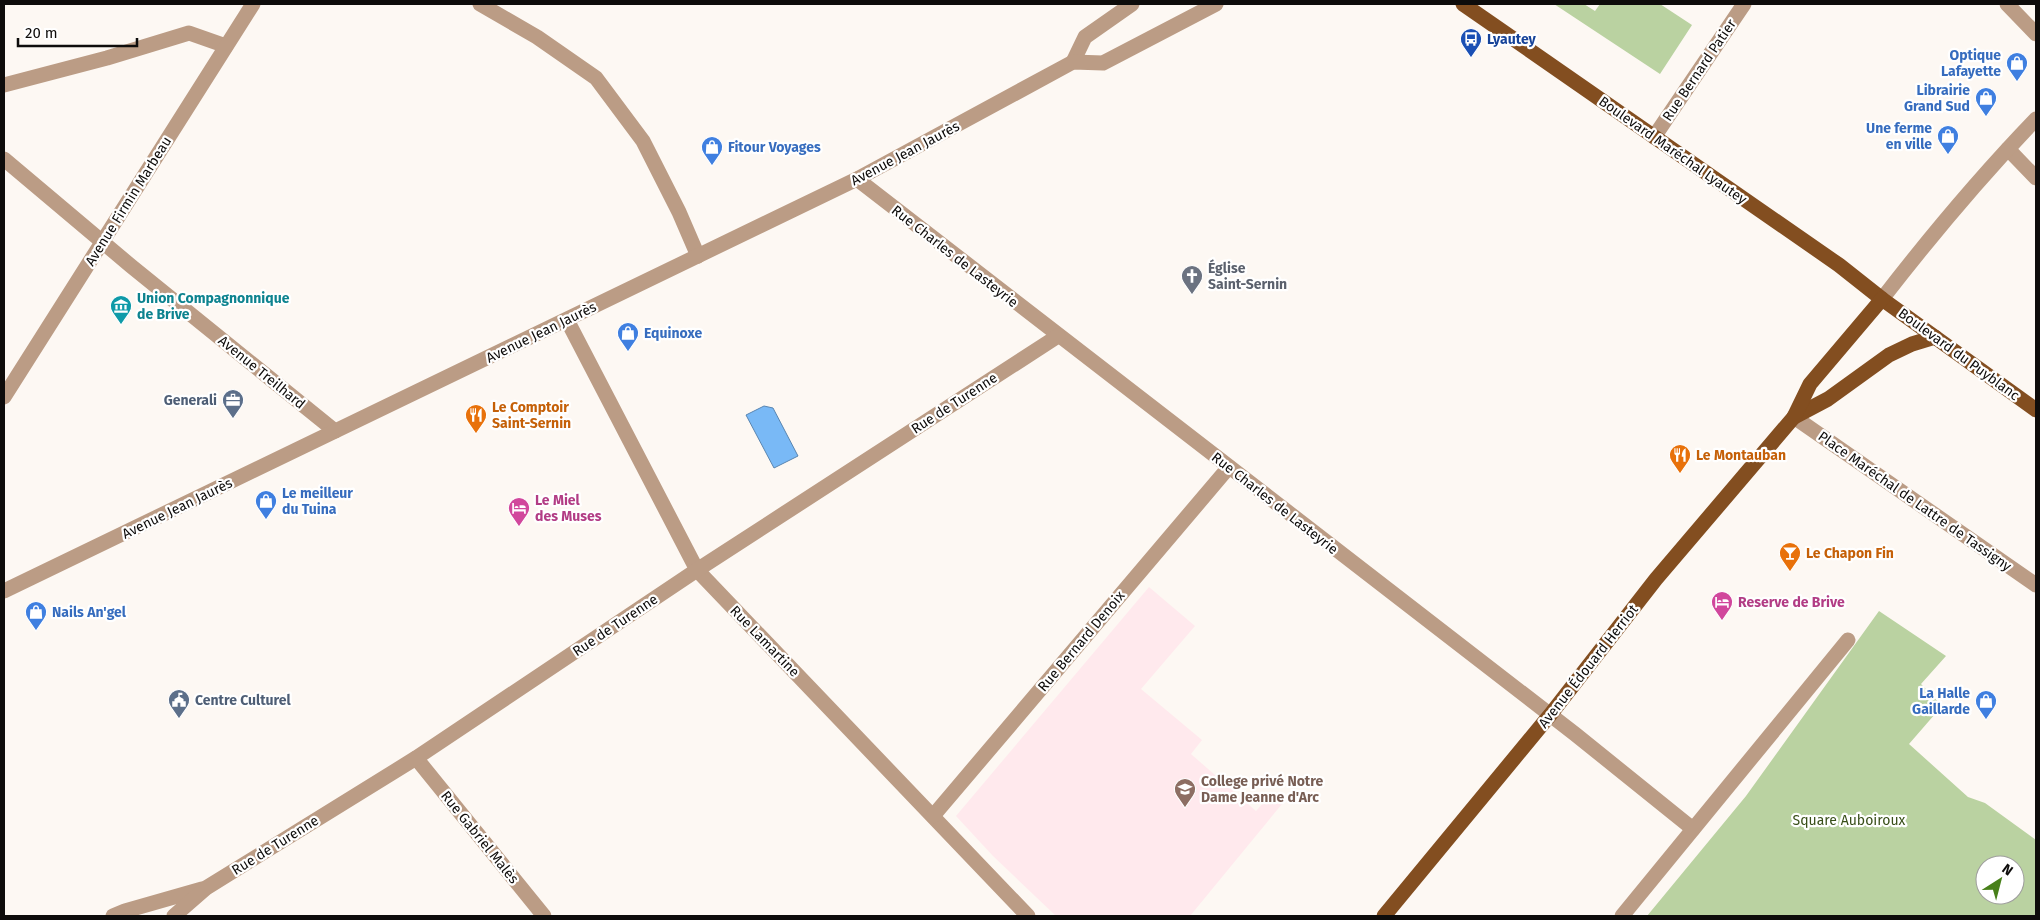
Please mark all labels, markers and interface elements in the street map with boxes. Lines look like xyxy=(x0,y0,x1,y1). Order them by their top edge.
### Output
scale bar xyxy=(18,15,136,47)
street label: Rue Bernard Patier xyxy=(1659,16,1740,125)
text: 20 m xyxy=(25,24,58,42)
bus stop icon: Lyautey xyxy=(1459,27,1483,58)
place label: Lyautey xyxy=(1487,31,1537,48)
place label: Optique Lafayette xyxy=(1941,47,2001,80)
shop icon: Optique Lafayette xyxy=(2005,51,2029,82)
place label: Librairie Grand Sud xyxy=(1904,82,1970,115)
shop icon: Librairie Grand Sud xyxy=(1974,86,1998,117)
street label: Boulevard Maréchal Lyautey xyxy=(1595,93,1750,208)
street label: Avenue Jean Jaurès xyxy=(848,117,963,189)
place label: Une ferme en ville xyxy=(1866,120,1932,153)
shop icon: Une ferme en ville xyxy=(1936,124,1960,155)
street label: Avenue Firmin Marbeau xyxy=(82,133,175,269)
shop icon: Fitour Voyages xyxy=(700,135,724,166)
place label: Fitour Voyages xyxy=(728,139,821,156)
street label: Rue Charles de Lasteyrie xyxy=(888,202,1021,311)
place label: Église Saint-Sernin xyxy=(1208,259,1287,293)
church icon: Église Saint-Sernin xyxy=(1180,264,1204,295)
place label: Union Compagnonnique de Brive xyxy=(137,290,290,323)
museum icon: Union Compagnonnique de Brive xyxy=(109,294,133,325)
street label: Avenue Jean Jaurès xyxy=(483,298,600,367)
street label: Boulevard du Puyblanc xyxy=(1895,305,2023,404)
shop icon: Equinoxe xyxy=(616,321,640,352)
place label: Equinoxe xyxy=(644,325,702,342)
street label: Avenue Treilhard xyxy=(215,332,309,413)
street label: Rue de Turenne xyxy=(908,369,1000,438)
office icon: Generali xyxy=(221,388,245,419)
place label: Generali xyxy=(164,392,217,409)
place label: Le Comptoir Saint-Sernin xyxy=(492,399,571,432)
restaurant icon: Le Comptoir Saint-Sernin xyxy=(464,403,488,434)
street label: Place Maréchal de Lattre de Tassigny xyxy=(1815,428,2015,575)
restaurant icon: Le Montauban xyxy=(1668,443,1692,474)
place label: Le Montauban xyxy=(1696,447,1786,464)
street label: Rue Charles de Lasteyrie xyxy=(1208,449,1341,558)
street label: Avenue Jean Jaurès xyxy=(119,474,236,543)
place label: Le meilleur du Tuina xyxy=(282,485,353,518)
shop icon: Le meilleur du Tuina xyxy=(254,489,278,520)
place label: Le Miel des Muses xyxy=(535,492,602,525)
hotel icon: Le Miel des Muses xyxy=(507,496,531,527)
bar icon: Le Chapon Fin xyxy=(1778,541,1802,572)
place label: Le Chapon Fin xyxy=(1806,545,1894,562)
street label: Rue Bernard Denoix xyxy=(1034,587,1129,695)
hotel icon: Reserve de Brive xyxy=(1710,590,1734,621)
street label: Rue de Turenne xyxy=(569,591,661,660)
place label: Reserve de Brive xyxy=(1738,594,1845,611)
shop icon: Nails An'gel xyxy=(24,600,48,631)
street label: Avenue Édouard Herriot xyxy=(1534,600,1642,731)
street label: Rue Lamartine xyxy=(726,602,803,680)
place label: Nails An'gel xyxy=(52,604,127,621)
place label: La Halle Gaillarde xyxy=(1912,685,1970,718)
public building icon: Centre Culturel xyxy=(167,688,191,719)
shop icon: La Halle Gaillarde xyxy=(1974,689,1998,720)
place label: Centre Culturel xyxy=(195,692,292,709)
place label: College privé Notre Dame Jeanne d'Arc xyxy=(1201,773,1323,806)
school or university icon: College privé Notre Dame Jeanne d'Arc xyxy=(1173,777,1197,808)
street label: Rue Gabriel Malès xyxy=(437,788,522,887)
street label: Rue de Turenne xyxy=(229,812,322,879)
park label: Square Auboiroux xyxy=(1793,812,1906,829)
north arrow xyxy=(1975,855,2025,905)
text: N xyxy=(1999,860,2016,879)

